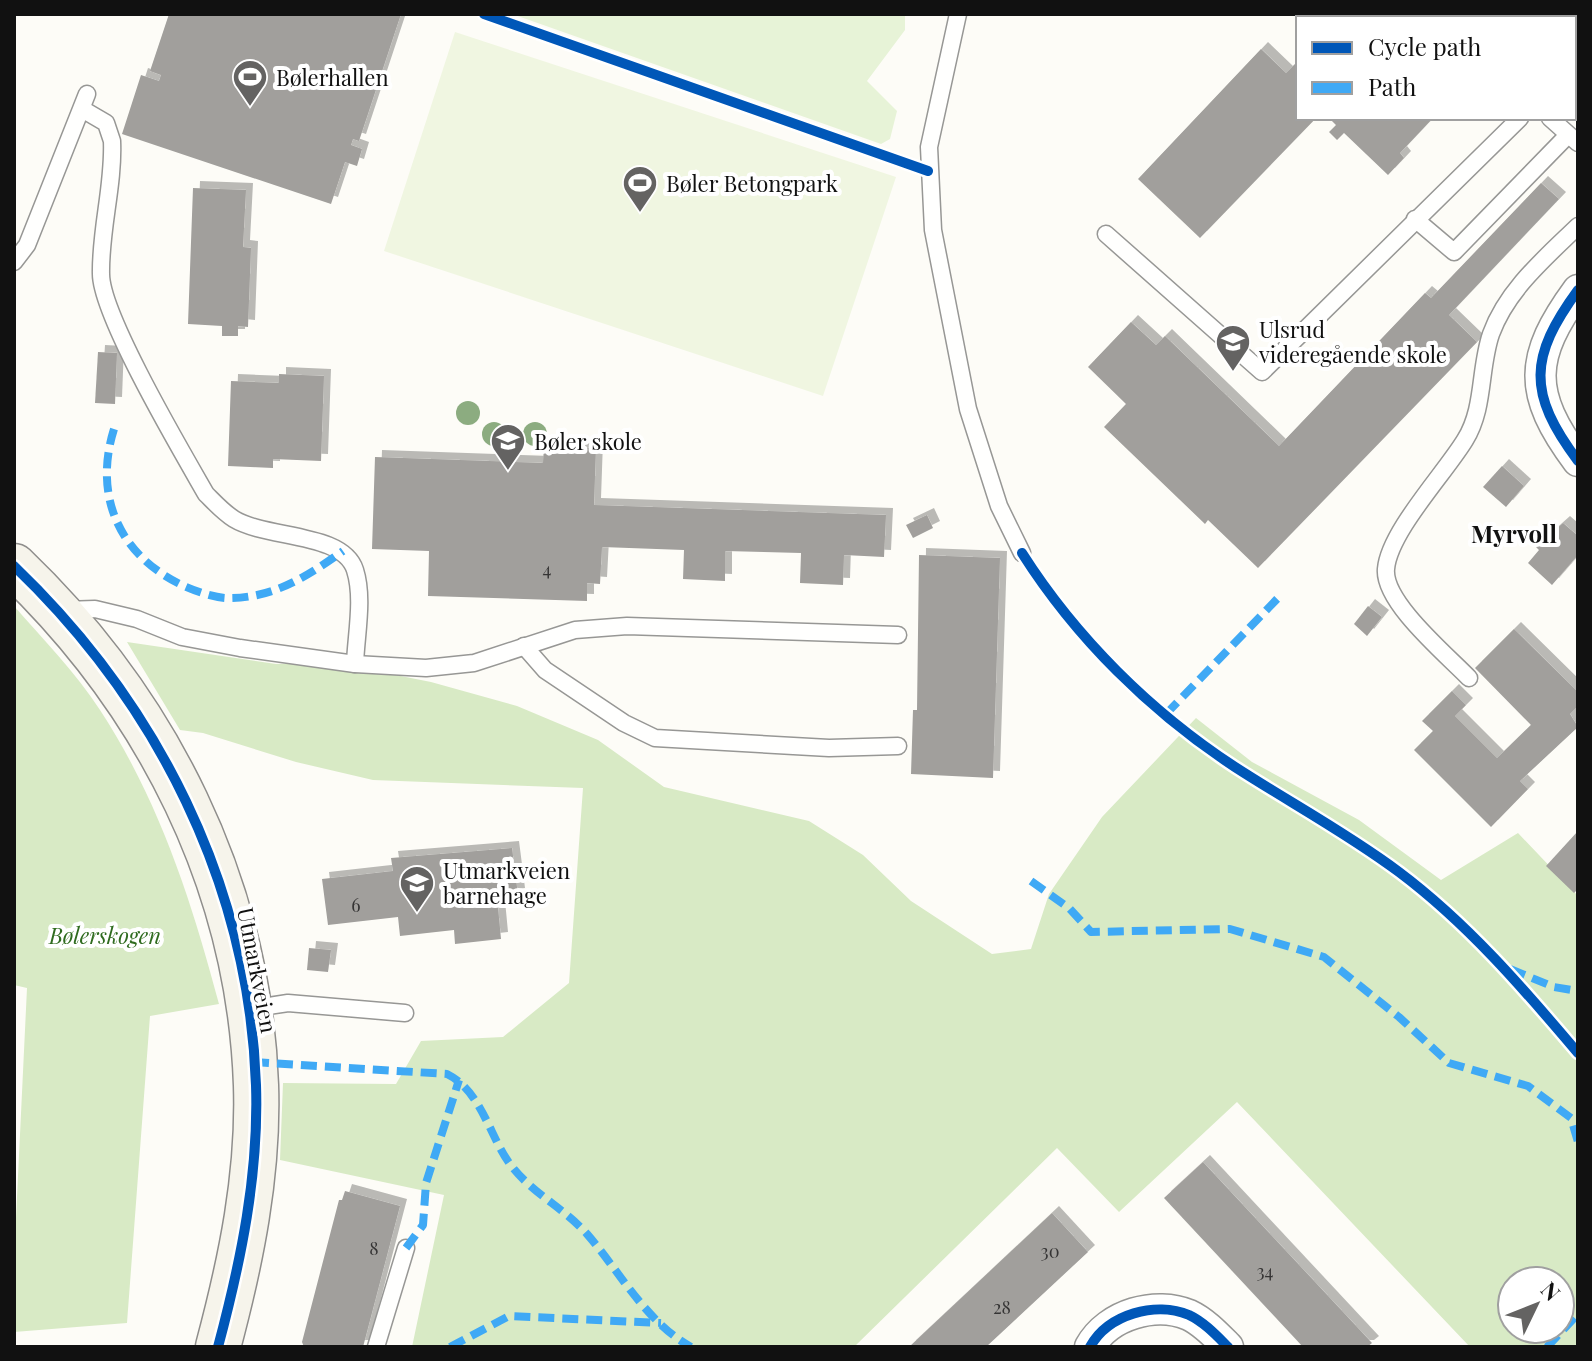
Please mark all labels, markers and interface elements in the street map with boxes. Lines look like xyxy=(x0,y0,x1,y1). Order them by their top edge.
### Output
legend xyxy=(1296,16,1576,120)
text: Cycle path xyxy=(1368,30,1481,62)
sports icon: Bølerhallen xyxy=(231,58,269,108)
place label: Bølerhallen xyxy=(276,62,389,92)
text: Path xyxy=(1368,70,1416,102)
sports icon: Bøler Betongpark xyxy=(621,164,659,214)
place label: Bøler Betongpark xyxy=(666,168,838,198)
place label: Ulsrud videregående skole xyxy=(1258,314,1447,369)
school or university icon: Ulsrud videregående skole xyxy=(1214,323,1252,373)
school or university icon: Bøler skole xyxy=(489,422,527,472)
place label: Bøler skole xyxy=(534,426,642,456)
district label: Myrvoll xyxy=(1471,517,1557,549)
house number: 4 xyxy=(543,557,552,581)
place label: Utmarkveien barnehage xyxy=(443,855,570,910)
school or university icon: Utmarkveien barnehage xyxy=(398,864,436,914)
house number: 6 xyxy=(351,893,361,917)
street label: Utmarkveien xyxy=(231,905,285,1035)
park label: Bølerskogen xyxy=(48,920,161,950)
house number: 8 xyxy=(369,1236,379,1260)
house number: 30 xyxy=(1041,1239,1059,1263)
house number: 34 xyxy=(1256,1259,1274,1283)
north arrow xyxy=(1496,1265,1576,1345)
text: N xyxy=(1535,1275,1568,1307)
house number: 28 xyxy=(993,1295,1011,1319)

